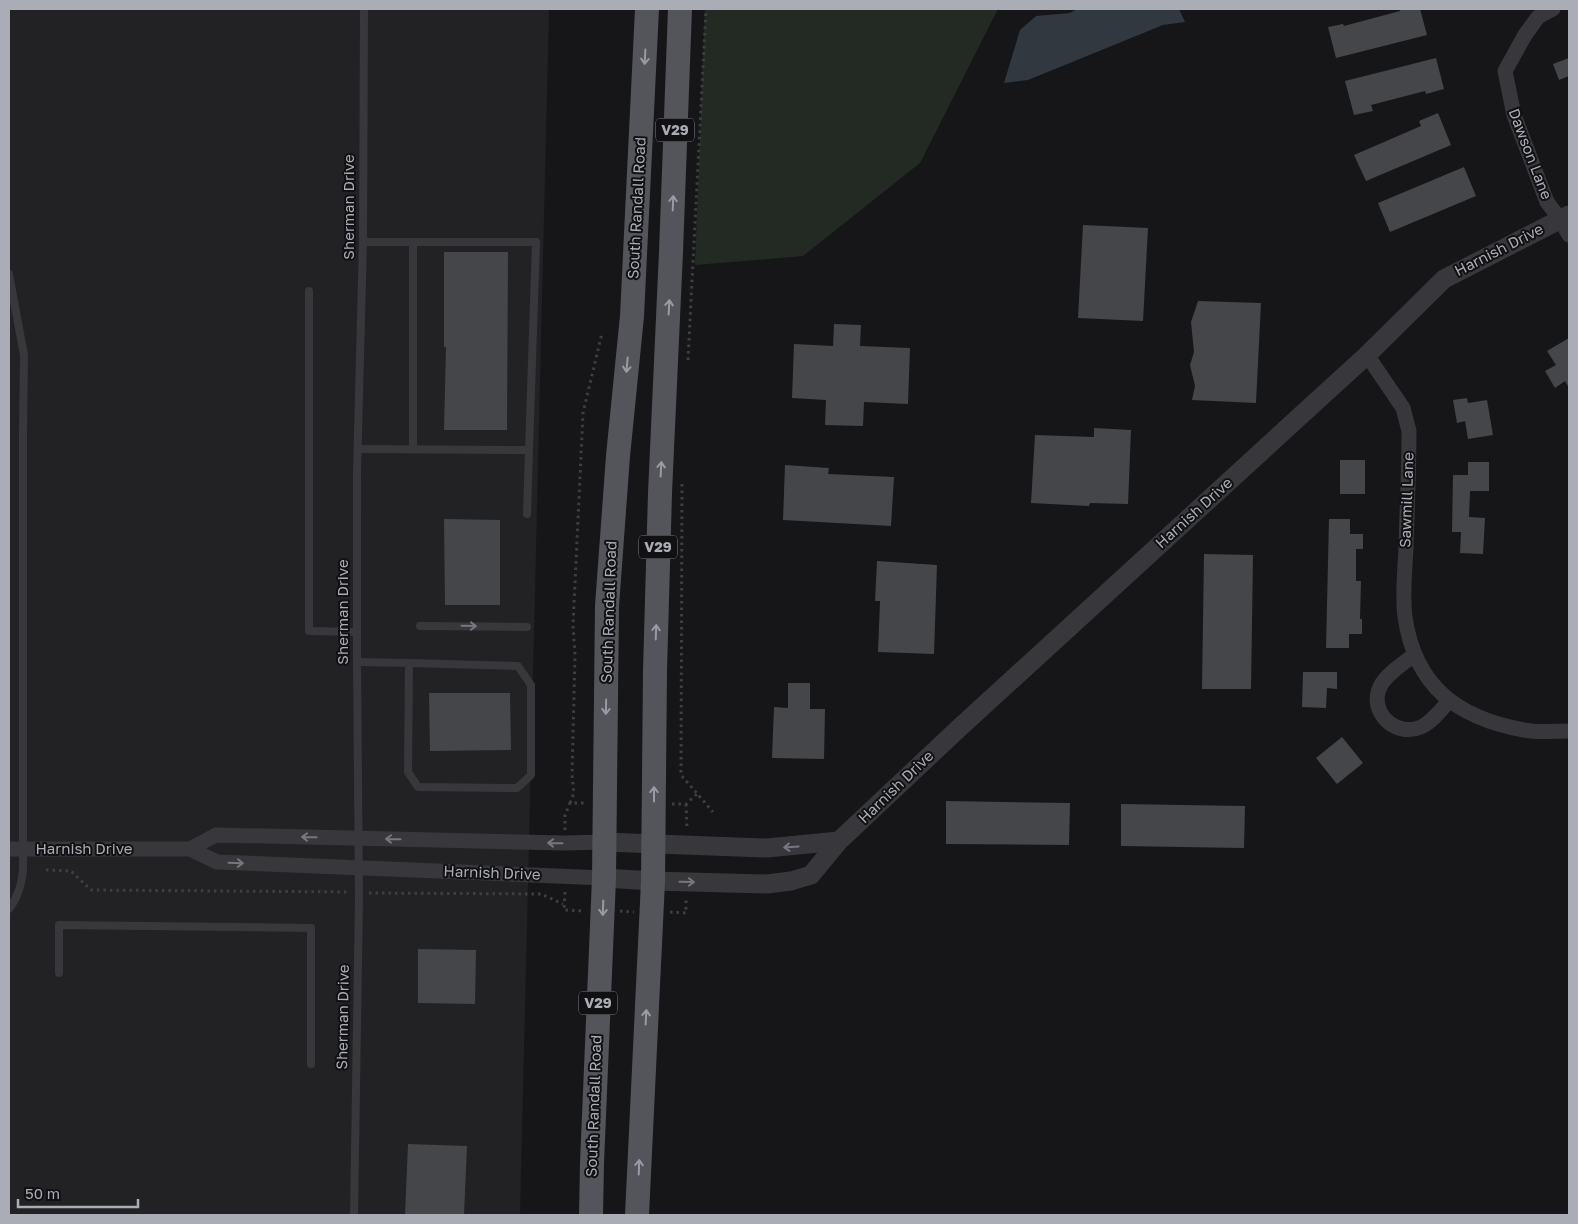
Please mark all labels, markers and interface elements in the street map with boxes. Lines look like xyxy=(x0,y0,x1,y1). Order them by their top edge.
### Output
one-way arrow xyxy=(640,49,649,65)
street label: Dawson Lane xyxy=(1505,106,1557,202)
road number: V29 xyxy=(656,118,694,142)
street label: South Randall Road xyxy=(623,136,649,279)
street label: Sherman Drive xyxy=(339,154,357,260)
one-way arrow xyxy=(668,195,678,212)
street label: Harnish Drive xyxy=(1451,219,1546,279)
one-way arrow xyxy=(664,299,673,315)
one-way arrow xyxy=(622,356,632,372)
street label: Sawmill Lane xyxy=(1395,451,1417,548)
one-way arrow xyxy=(656,461,666,478)
street label: Harnish Drive xyxy=(1151,473,1236,551)
road number: V29 xyxy=(639,536,677,558)
street label: South Randall Road xyxy=(597,541,619,683)
street label: Sherman Drive xyxy=(333,559,351,665)
one-way arrow xyxy=(461,622,477,631)
one-way arrow xyxy=(651,624,661,640)
one-way arrow xyxy=(601,698,611,715)
street label: Harnish Drive xyxy=(854,746,937,826)
one-way arrow xyxy=(649,786,659,802)
one-way arrow xyxy=(302,832,318,841)
one-way arrow xyxy=(385,834,401,843)
one-way arrow xyxy=(548,838,564,848)
street label: Harnish Drive xyxy=(35,839,133,857)
one-way arrow xyxy=(783,842,799,851)
one-way arrow xyxy=(227,858,243,868)
street label: Harnish Drive xyxy=(443,861,541,883)
one-way arrow xyxy=(678,877,695,887)
one-way arrow xyxy=(598,900,607,916)
street label: Sherman Drive xyxy=(332,964,352,1070)
road number: V29 xyxy=(579,991,617,1014)
one-way arrow xyxy=(642,1009,651,1025)
street label: South Randall Road xyxy=(582,1035,604,1177)
one-way arrow xyxy=(635,1159,644,1175)
scale bar xyxy=(18,1176,138,1208)
text: 50 m xyxy=(25,1184,60,1202)

